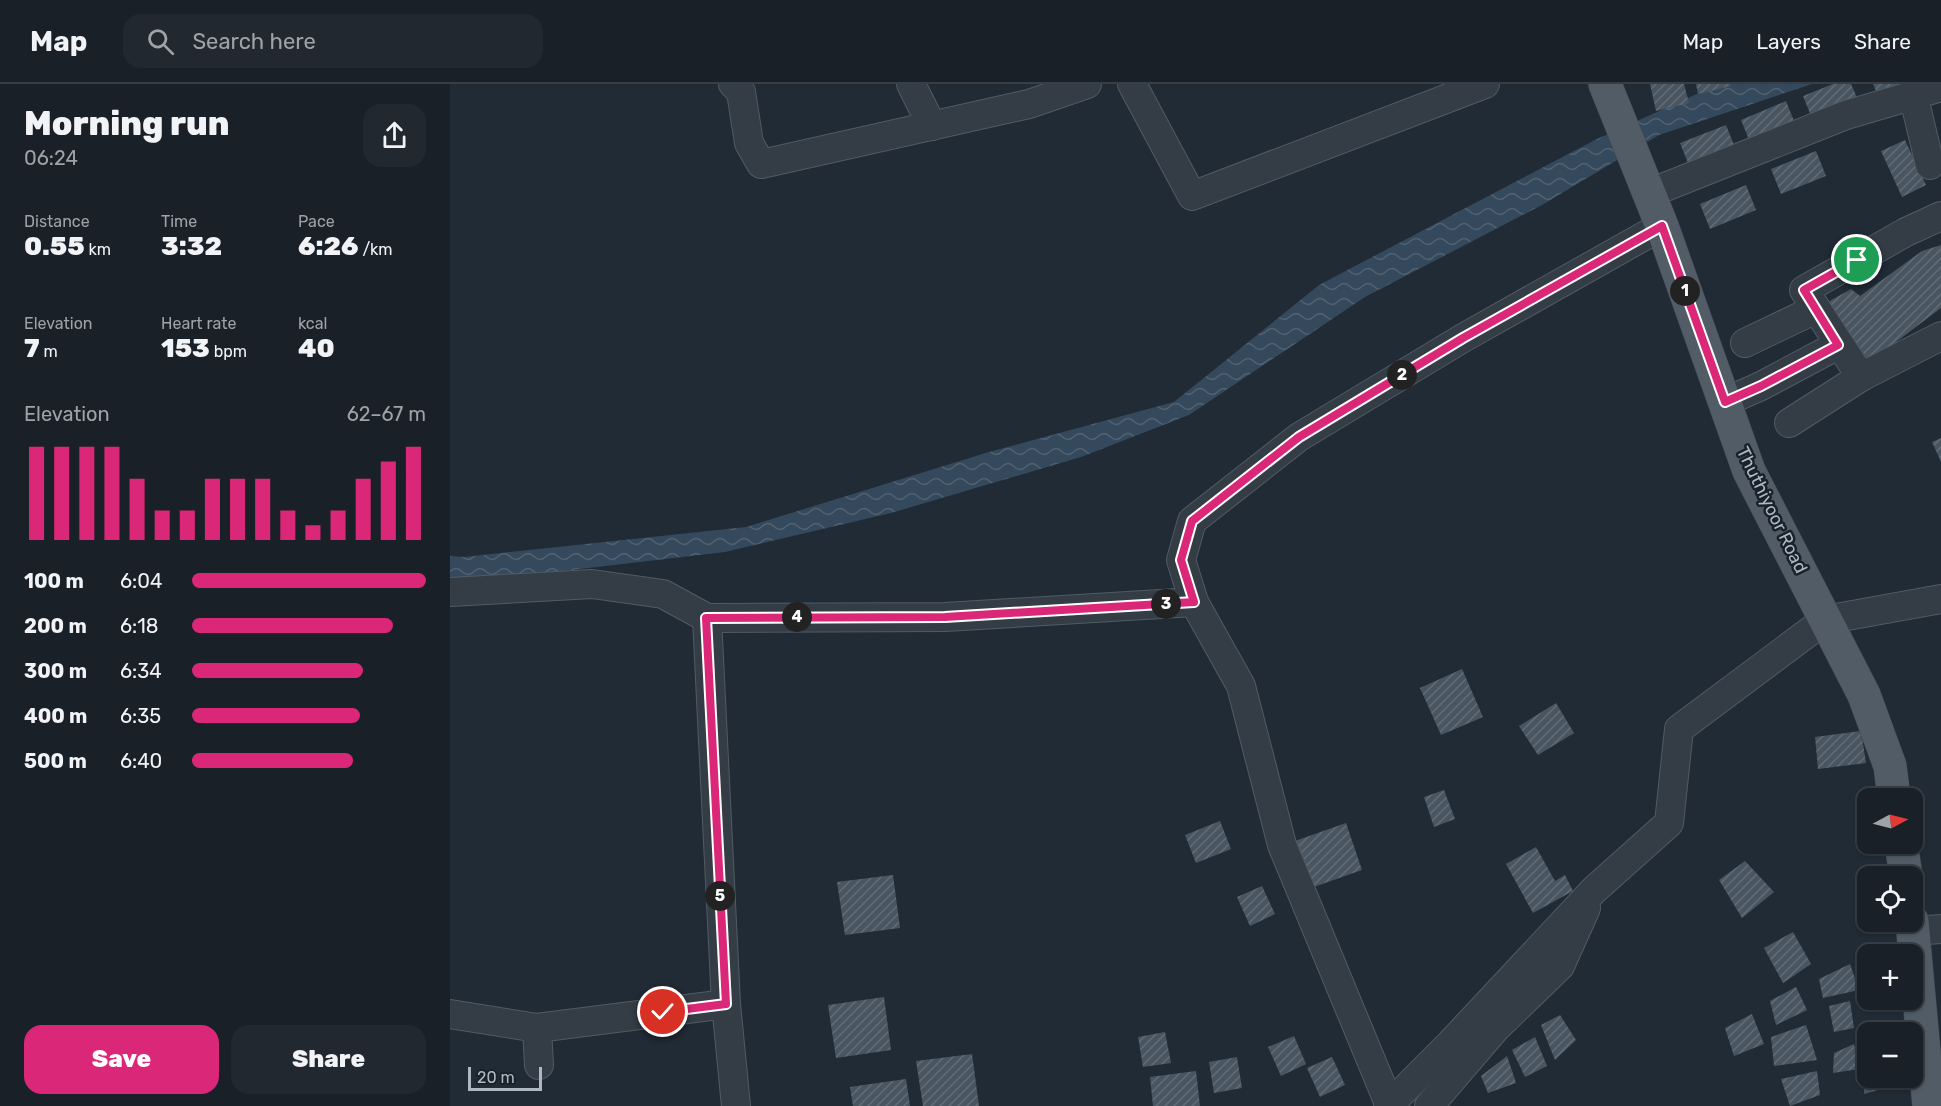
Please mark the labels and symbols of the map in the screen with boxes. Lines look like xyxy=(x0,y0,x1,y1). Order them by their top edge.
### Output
pin xyxy=(1831,234,1882,285)
pin: 1 xyxy=(1670,276,1700,306)
pin: 2 xyxy=(1387,360,1417,390)
street label: Thuthiyoor Road xyxy=(1732,443,1812,577)
pin: 3 xyxy=(1151,589,1181,619)
pin: 4 xyxy=(782,602,812,632)
north arrow xyxy=(1857,788,1923,854)
pin: 5 xyxy=(705,881,735,911)
pin xyxy=(637,986,688,1037)
scale bar xyxy=(468,1064,542,1092)

